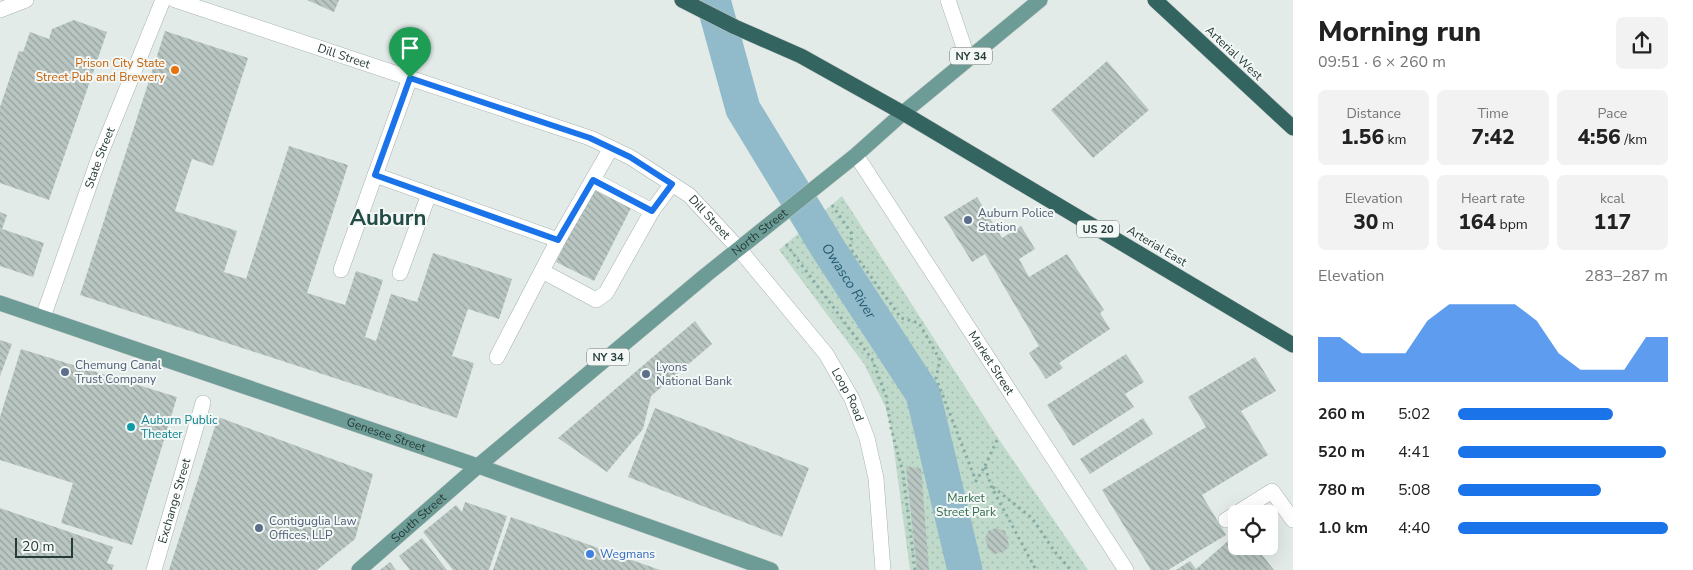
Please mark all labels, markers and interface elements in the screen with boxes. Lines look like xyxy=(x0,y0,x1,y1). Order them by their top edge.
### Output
text: Morning run xyxy=(1318,13,1481,51)
button: share xyxy=(1616,17,1668,69)
street label: Arterial West xyxy=(1202,22,1267,84)
pin xyxy=(389,27,431,78)
icon: arrive xyxy=(396,34,424,62)
street label: Dill Street xyxy=(315,40,373,73)
road number: NY 34 xyxy=(950,48,992,64)
text: 09:51 · 6 × 260 m xyxy=(1318,51,1446,73)
place label: Prison City State Street Pub and Brewery xyxy=(36,55,166,85)
marker: Prison City State Street Pub and Brewery xyxy=(169,64,181,76)
text: Distance xyxy=(1346,104,1401,123)
text: Time xyxy=(1477,104,1509,123)
text: Pace xyxy=(1597,104,1627,123)
text: 1.56 xyxy=(1341,123,1384,151)
text: 7:42 xyxy=(1471,123,1515,151)
text: 4:56 xyxy=(1577,123,1621,151)
street label: State Street xyxy=(81,124,119,191)
text: km xyxy=(1384,130,1407,149)
text: /km xyxy=(1621,130,1647,149)
text: Elevation xyxy=(1345,189,1403,208)
text: Heart rate xyxy=(1461,189,1525,208)
text: kcal xyxy=(1600,189,1625,208)
street label: Dill Street xyxy=(685,192,735,243)
district label: Auburn xyxy=(350,203,426,233)
street label: North Street xyxy=(728,204,791,259)
place label: Auburn Police Station xyxy=(978,205,1054,235)
text: 30 xyxy=(1353,208,1378,236)
text: 164 xyxy=(1458,208,1496,236)
text: 117 xyxy=(1593,208,1631,236)
marker: Auburn Police Station xyxy=(962,214,974,226)
text: m xyxy=(1378,215,1394,234)
text: bpm xyxy=(1496,215,1528,234)
road number: US 20 xyxy=(1077,220,1119,238)
street label: Arterial East xyxy=(1124,222,1191,271)
water label: Owasco River xyxy=(818,240,881,323)
text: Elevation xyxy=(1318,265,1384,287)
text: 283–287 m xyxy=(1585,265,1668,287)
street label: Market Street xyxy=(965,328,1018,399)
road number: NY 34 xyxy=(587,348,629,366)
place label: Chemung Canal Trust Company xyxy=(75,357,162,387)
place label: Lyons National Bank xyxy=(656,359,733,389)
street label: Loop Road xyxy=(828,365,868,424)
marker: Chemung Canal Trust Company xyxy=(59,366,71,378)
marker: Lyons National Bank xyxy=(640,368,652,380)
text: 260 m xyxy=(1318,403,1365,425)
text: 5:02 xyxy=(1398,403,1430,425)
place label: Auburn Public Theater xyxy=(141,412,218,442)
street label: Genesee Street xyxy=(344,414,429,456)
marker: Auburn Public Theater xyxy=(125,421,137,433)
text: 520 m xyxy=(1318,441,1365,463)
text: 4:41 xyxy=(1398,441,1430,463)
street label: Exchange Street xyxy=(154,456,195,545)
text: 780 m xyxy=(1318,479,1365,501)
text: 5:08 xyxy=(1398,479,1430,501)
street label: South Street xyxy=(388,489,450,546)
park label: Market Street Park xyxy=(936,490,997,520)
map controls xyxy=(1228,505,1278,555)
button: locate xyxy=(1228,505,1278,555)
place label: Contiguglia Law Offices, LLP xyxy=(269,513,357,543)
text: 1.0 km xyxy=(1318,517,1368,539)
text: 4:40 xyxy=(1398,517,1430,539)
marker: Contiguglia Law Offices, LLP xyxy=(253,522,265,534)
scale bar xyxy=(15,535,72,558)
text: 20 m xyxy=(22,537,54,556)
place label: Wegmans xyxy=(600,546,655,562)
marker: Wegmans xyxy=(584,548,596,560)

